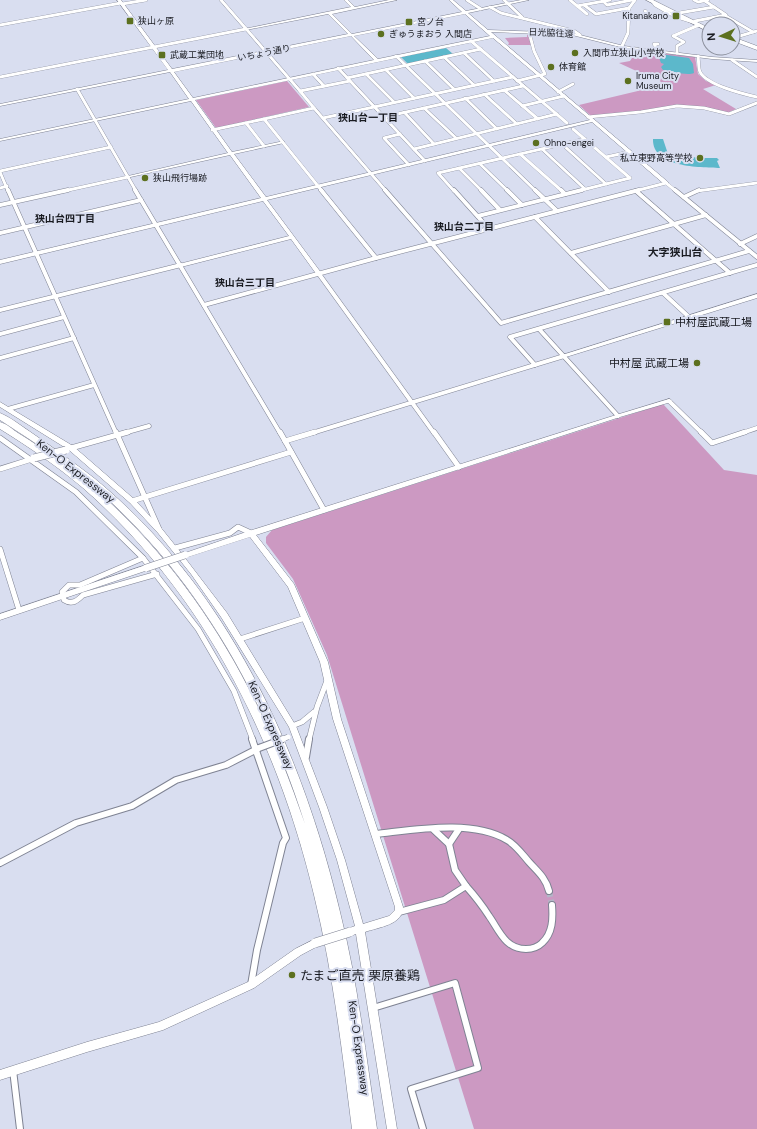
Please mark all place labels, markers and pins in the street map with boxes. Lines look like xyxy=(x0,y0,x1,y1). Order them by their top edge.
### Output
place label: Kitanakano xyxy=(622,10,668,22)
marker: Kitanakano xyxy=(671,11,681,21)
place label: 狭山ヶ原 xyxy=(138,15,174,27)
marker: 狭山ヶ原 xyxy=(125,16,135,26)
place label: 宮ノ台 xyxy=(417,16,444,28)
marker: 宮ノ台 xyxy=(404,17,414,27)
place label: ぎゅうまおう 入間店 xyxy=(389,28,472,40)
marker: ぎゅうまおう 入間店 xyxy=(376,29,386,39)
place label: 入間市立狭山小学校 xyxy=(583,47,664,59)
marker: 入間市立狭山小学校 xyxy=(570,48,580,58)
place label: 武蔵工業団地 xyxy=(170,49,224,61)
marker: 武蔵工業団地 xyxy=(157,50,167,60)
place label: 体育館 xyxy=(559,61,586,73)
marker: 体育館 xyxy=(546,62,556,72)
place label: Iruma City Museum xyxy=(636,70,679,92)
marker: Iruma City Museum xyxy=(623,76,633,86)
place label: Ohno-engei xyxy=(544,137,594,149)
marker: Ohno-engei xyxy=(531,138,541,148)
place label: 私立東野高等学校 xyxy=(620,152,692,164)
marker: 私立東野高等学校 xyxy=(695,153,705,163)
place label: 狭山飛行場跡 xyxy=(153,172,207,184)
marker: 狭山飛行場跡 xyxy=(140,173,150,183)
place label: 中村屋武蔵工場 xyxy=(675,315,752,329)
marker: 中村屋武蔵工場 xyxy=(662,317,672,327)
place label: 中村屋 武蔵工場 xyxy=(609,356,689,370)
marker: 中村屋 武蔵工場 xyxy=(692,358,702,368)
place label: たまご直売 栗原養鶏 xyxy=(300,967,420,984)
marker: たまご直売 栗原養鶏 xyxy=(287,970,297,980)

